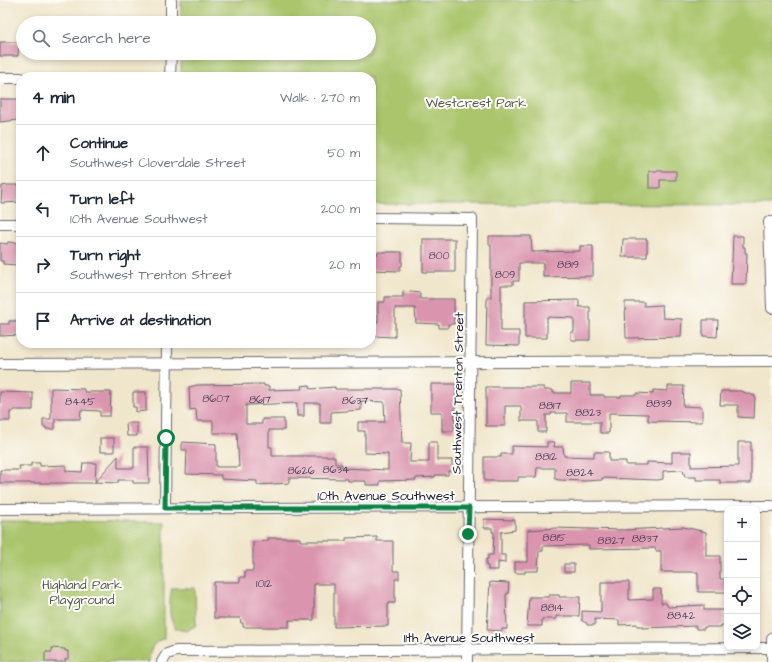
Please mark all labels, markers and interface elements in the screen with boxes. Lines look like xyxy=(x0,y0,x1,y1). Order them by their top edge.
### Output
search box xyxy=(16,16,376,60)
icon: search xyxy=(30,27,52,49)
text: Search here xyxy=(62,28,151,49)
text: 4 min xyxy=(32,86,75,110)
text: Walk · 270 m xyxy=(280,89,360,107)
park label: Westcrest Park xyxy=(426,94,526,112)
text: Continue xyxy=(70,133,128,154)
icon: ahead xyxy=(32,142,54,164)
text: 50 m xyxy=(327,144,360,162)
text: Southwest Cloverdale Street xyxy=(70,154,246,172)
text: Turn left xyxy=(70,189,134,210)
icon: left xyxy=(32,198,54,220)
text: 200 m xyxy=(321,200,360,218)
text: 10th Avenue Southwest xyxy=(70,210,208,228)
text: Turn right xyxy=(70,245,141,266)
house number: 800 xyxy=(428,248,450,263)
icon: right xyxy=(32,254,54,276)
text: 20 m xyxy=(329,256,360,274)
house number: 8819 xyxy=(557,257,579,272)
text: Southwest Trenton Street xyxy=(70,266,232,284)
house number: 809 xyxy=(495,267,515,282)
icon: arrive xyxy=(32,310,54,332)
text: Arrive at destination xyxy=(70,310,211,331)
street label: Southwest Trenton Street xyxy=(448,311,468,474)
house number: 8607 xyxy=(202,391,230,406)
house number: 8617 xyxy=(249,392,271,407)
house number: 8637 xyxy=(342,393,368,408)
house number: 8445 xyxy=(65,394,95,409)
house number: 8839 xyxy=(646,396,672,411)
house number: 8817 xyxy=(539,398,561,413)
house number: 8823 xyxy=(575,405,601,420)
route start xyxy=(157,429,175,447)
house number: 8812 xyxy=(535,449,558,464)
house number: 8634 xyxy=(322,462,350,477)
house number: 8626 xyxy=(287,463,315,478)
house number: 8824 xyxy=(566,465,595,480)
street label: 10th Avenue Southwest xyxy=(317,487,455,505)
map controls xyxy=(724,506,760,650)
button: + xyxy=(724,506,760,542)
route end xyxy=(459,525,477,543)
house number: 8815 xyxy=(542,530,566,545)
house number: 8837 xyxy=(632,531,659,546)
house number: 8827 xyxy=(597,533,625,548)
button: − xyxy=(724,542,760,578)
park label: Highland Park Playground xyxy=(42,576,122,610)
house number: 1012 xyxy=(256,576,273,591)
button: locate xyxy=(724,578,760,614)
house number: 8814 xyxy=(540,600,564,615)
house number: 8842 xyxy=(667,608,696,623)
button: layers xyxy=(724,614,760,650)
street label: 11th Avenue Southwest xyxy=(404,629,535,647)

